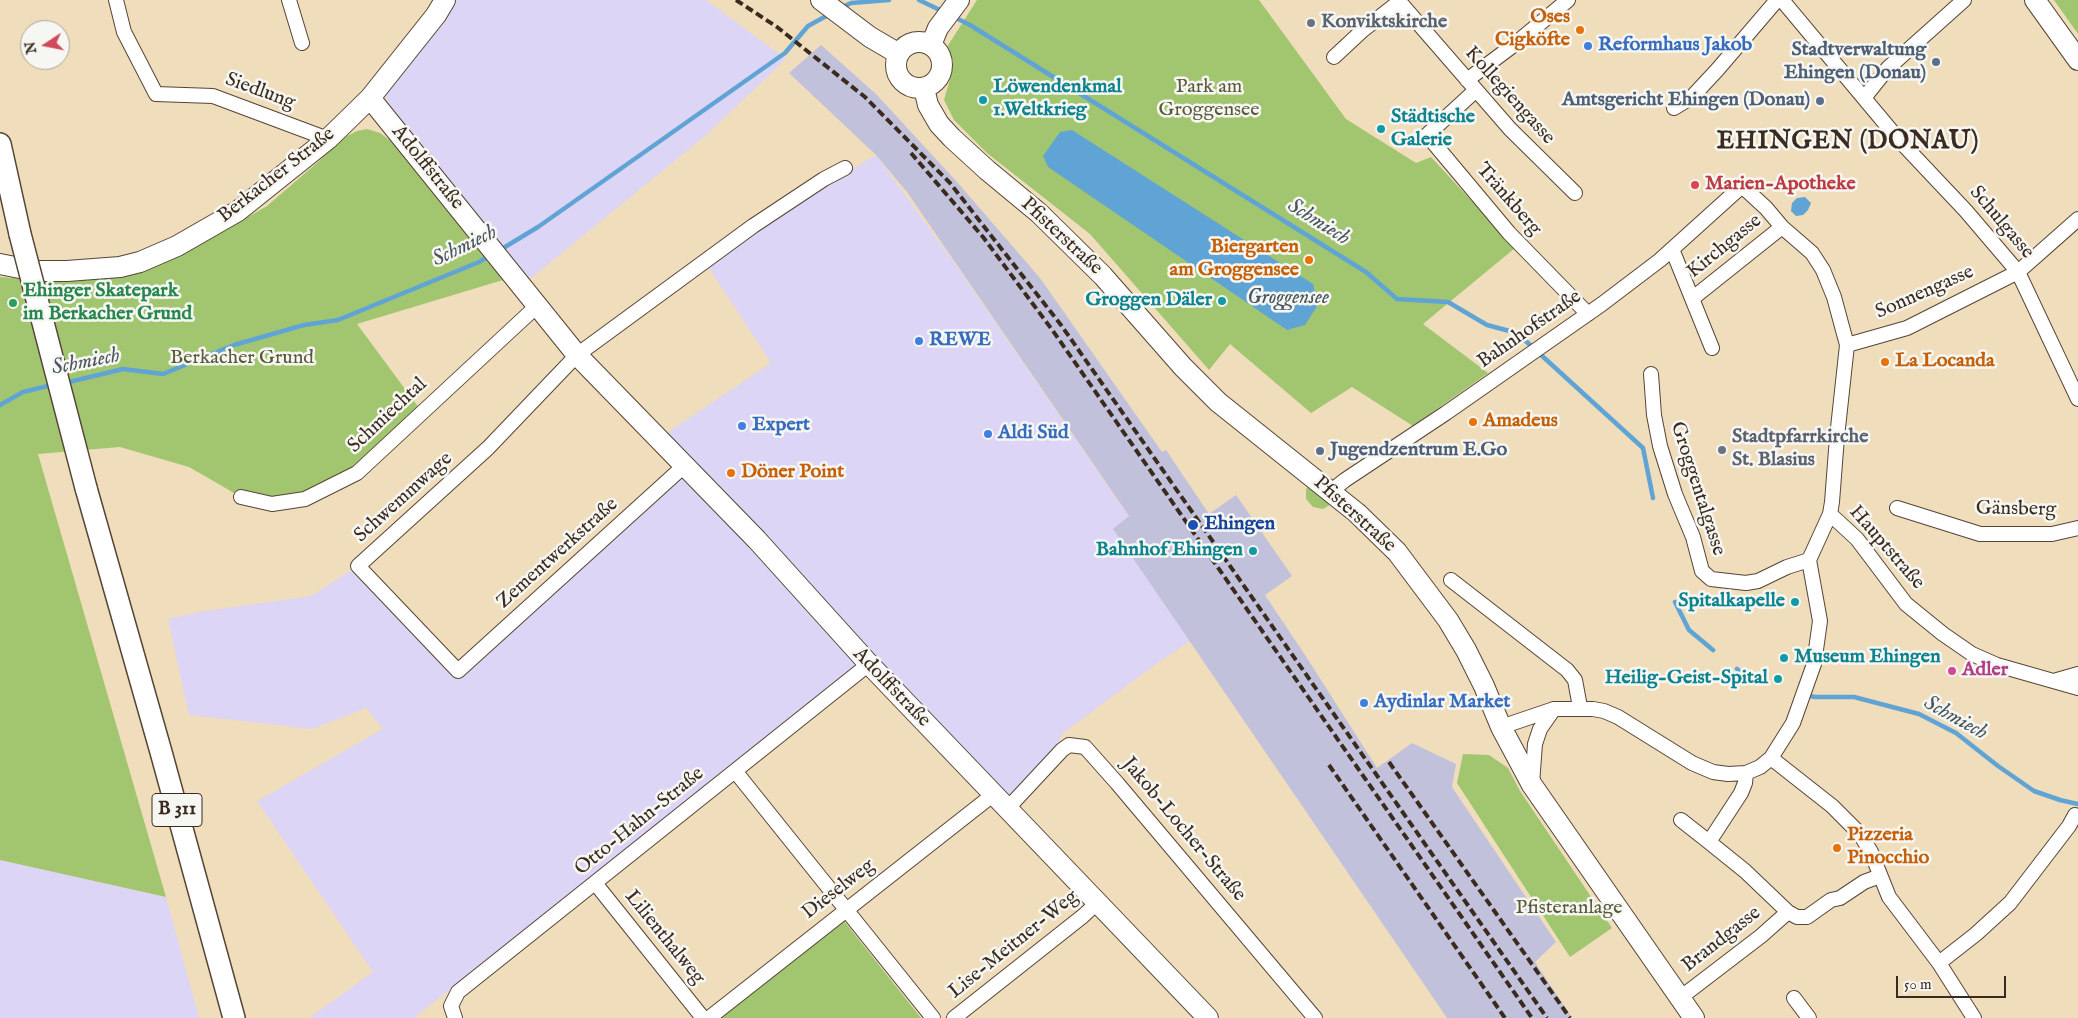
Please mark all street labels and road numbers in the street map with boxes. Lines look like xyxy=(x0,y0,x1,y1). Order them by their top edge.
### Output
street label: Kollegiengasse xyxy=(1459,42,1559,150)
street label: Siedlung xyxy=(222,68,298,116)
street label: Adolffstraße xyxy=(386,121,468,215)
street label: Berkacher Straße xyxy=(214,123,340,229)
street label: Tränkberg xyxy=(1470,159,1546,241)
street label: Schulgasse xyxy=(1964,182,2038,264)
street label: Pfisterstraße xyxy=(1015,193,1107,281)
street label: Kirchgasse xyxy=(1683,210,1767,284)
street label: Sonnengasse xyxy=(1872,261,1978,325)
street label: Bahnhofstraße xyxy=(1474,285,1586,375)
street label: Schmiechtal xyxy=(343,373,433,459)
street label: Groggentalgasse xyxy=(1664,419,1730,559)
street label: Schwemmwage xyxy=(350,448,458,548)
street label: Pfisterstraße xyxy=(1308,472,1400,558)
street label: Zementwerkstraße xyxy=(492,493,624,615)
street label: Gänsberg xyxy=(1976,497,2056,523)
street label: Hauptstraße xyxy=(1843,501,1929,595)
street label: Adolffstraße xyxy=(847,643,935,733)
street label: Jakob-Locher-Straße xyxy=(1116,753,1250,907)
street label: Otto-Hahn-Straße xyxy=(571,763,709,881)
road number: B 311 xyxy=(152,794,202,826)
street label: Dieselweg xyxy=(798,854,880,926)
street label: Lise-Meitner-Weg xyxy=(944,885,1084,1005)
street label: Lilienthalweg xyxy=(619,886,709,990)
street label: Brandgasse xyxy=(1678,902,1766,978)

